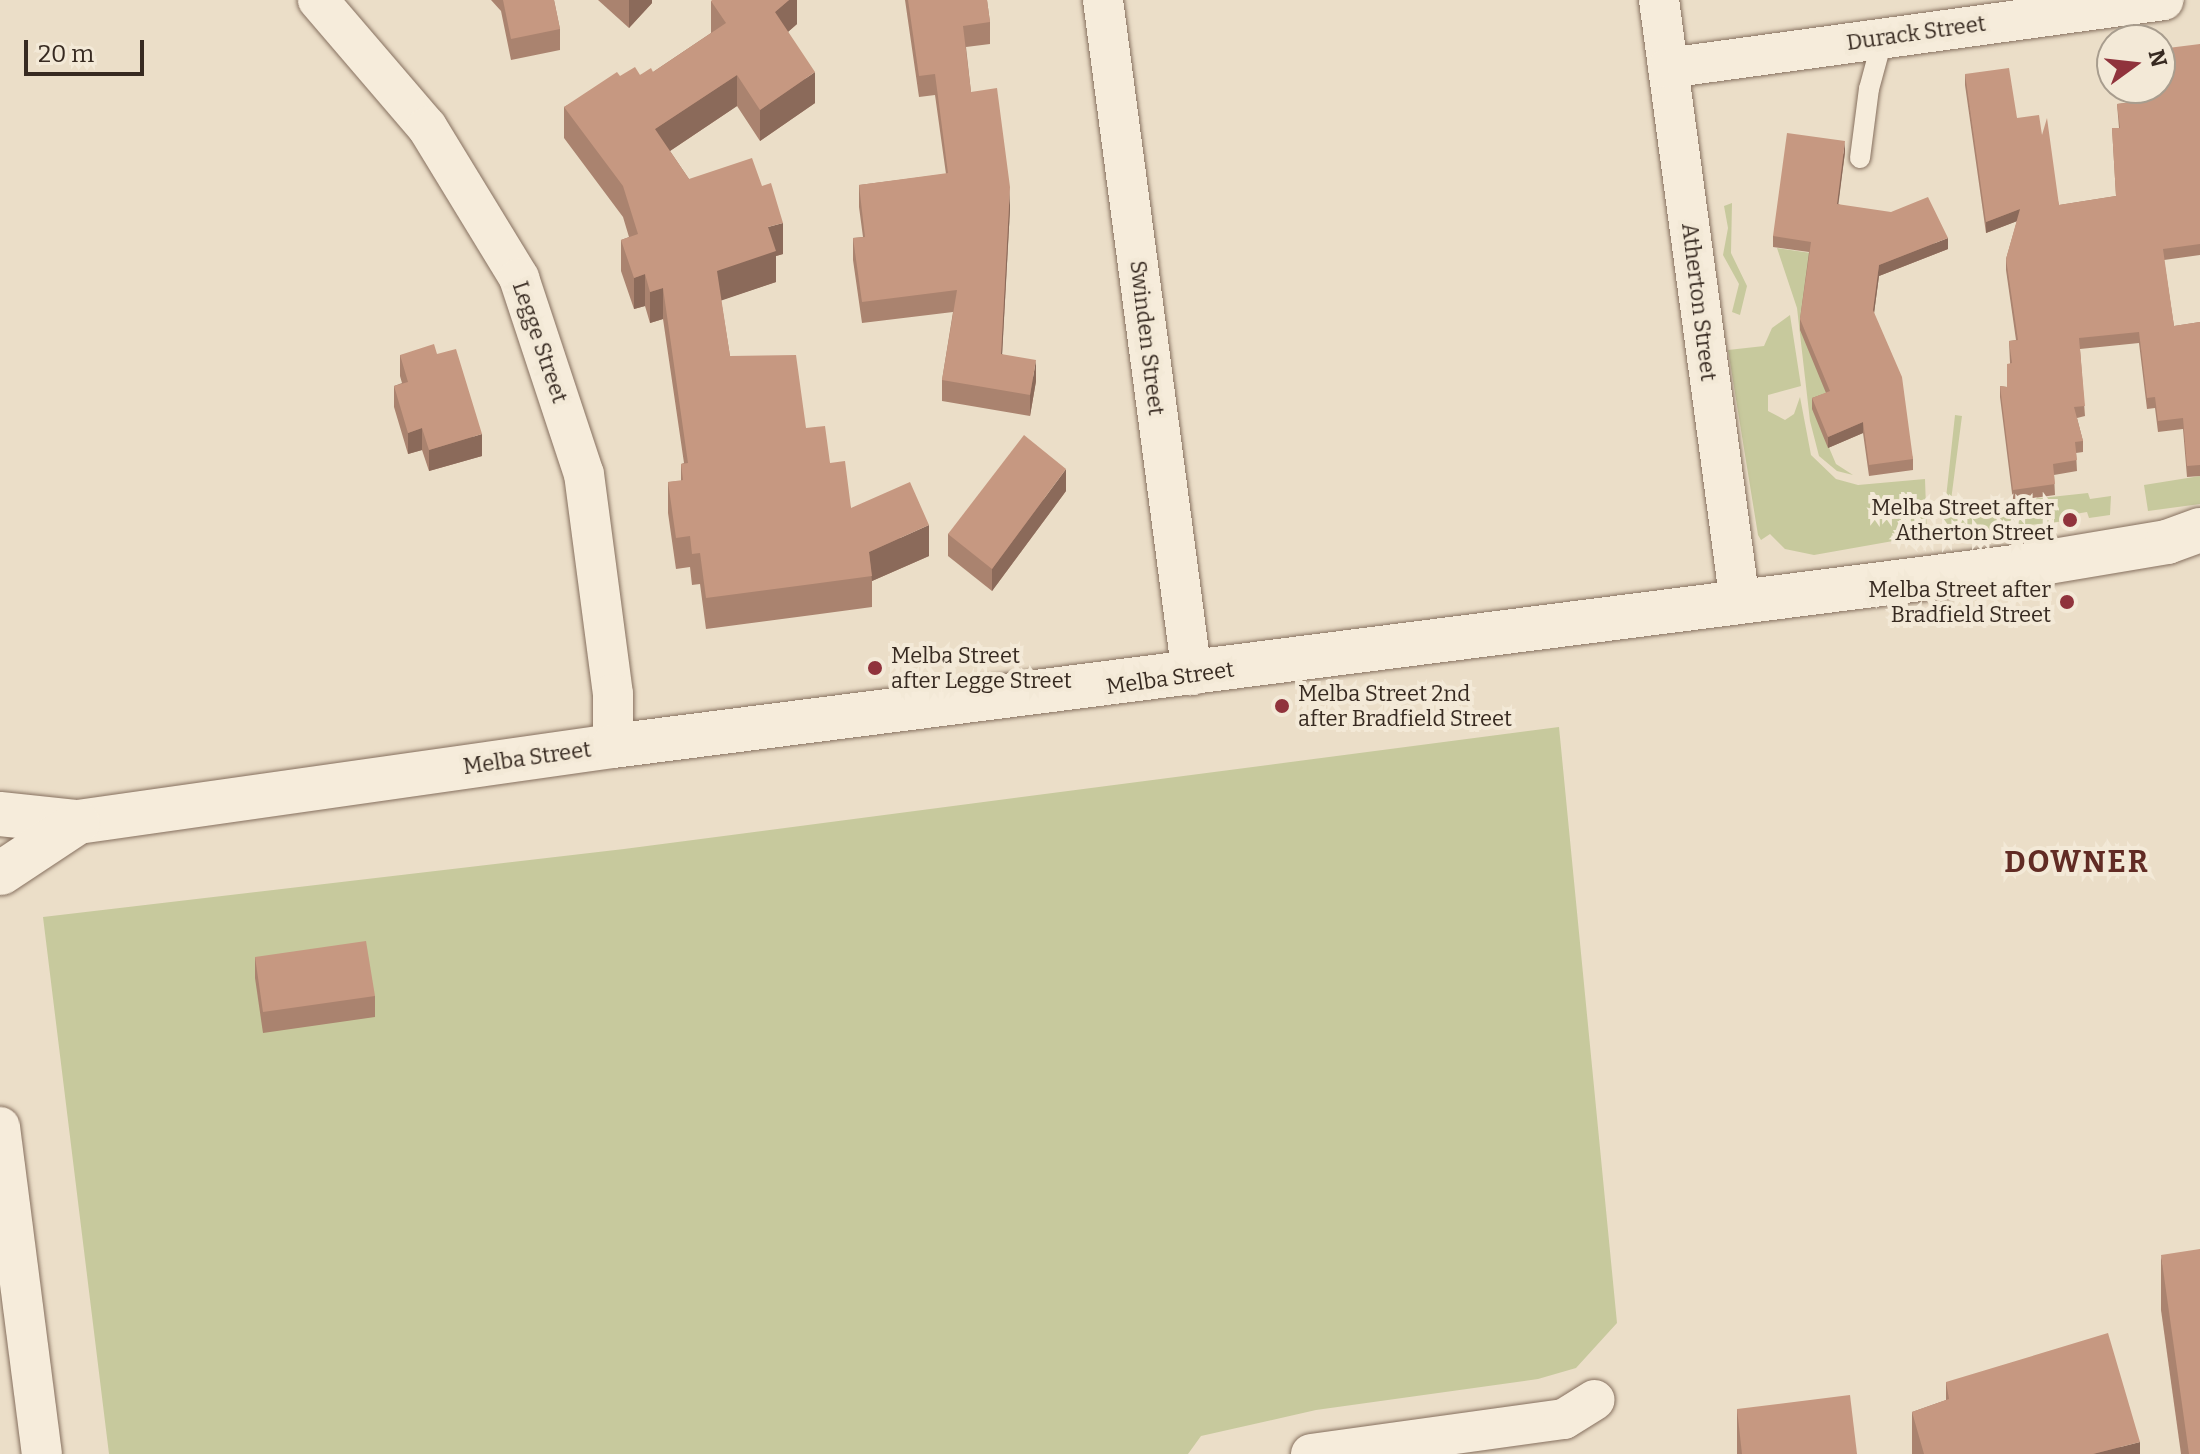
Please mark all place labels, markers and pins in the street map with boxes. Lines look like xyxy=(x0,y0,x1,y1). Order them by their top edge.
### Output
place label: Melba Street after Atherton Street xyxy=(1871,494,2054,546)
marker: Melba Street after Atherton Street xyxy=(2061,511,2079,529)
place label: Melba Street after Bradfield Street xyxy=(1868,576,2051,628)
marker: Melba Street after Bradfield Street xyxy=(2058,593,2076,611)
place label: Melba Street after Legge Street xyxy=(891,642,1072,694)
marker: Melba Street after Legge Street xyxy=(866,659,884,677)
place label: Melba Street 2nd after Bradfield Street xyxy=(1298,680,1512,732)
marker: Melba Street 2nd after Bradfield Street xyxy=(1273,697,1291,715)

